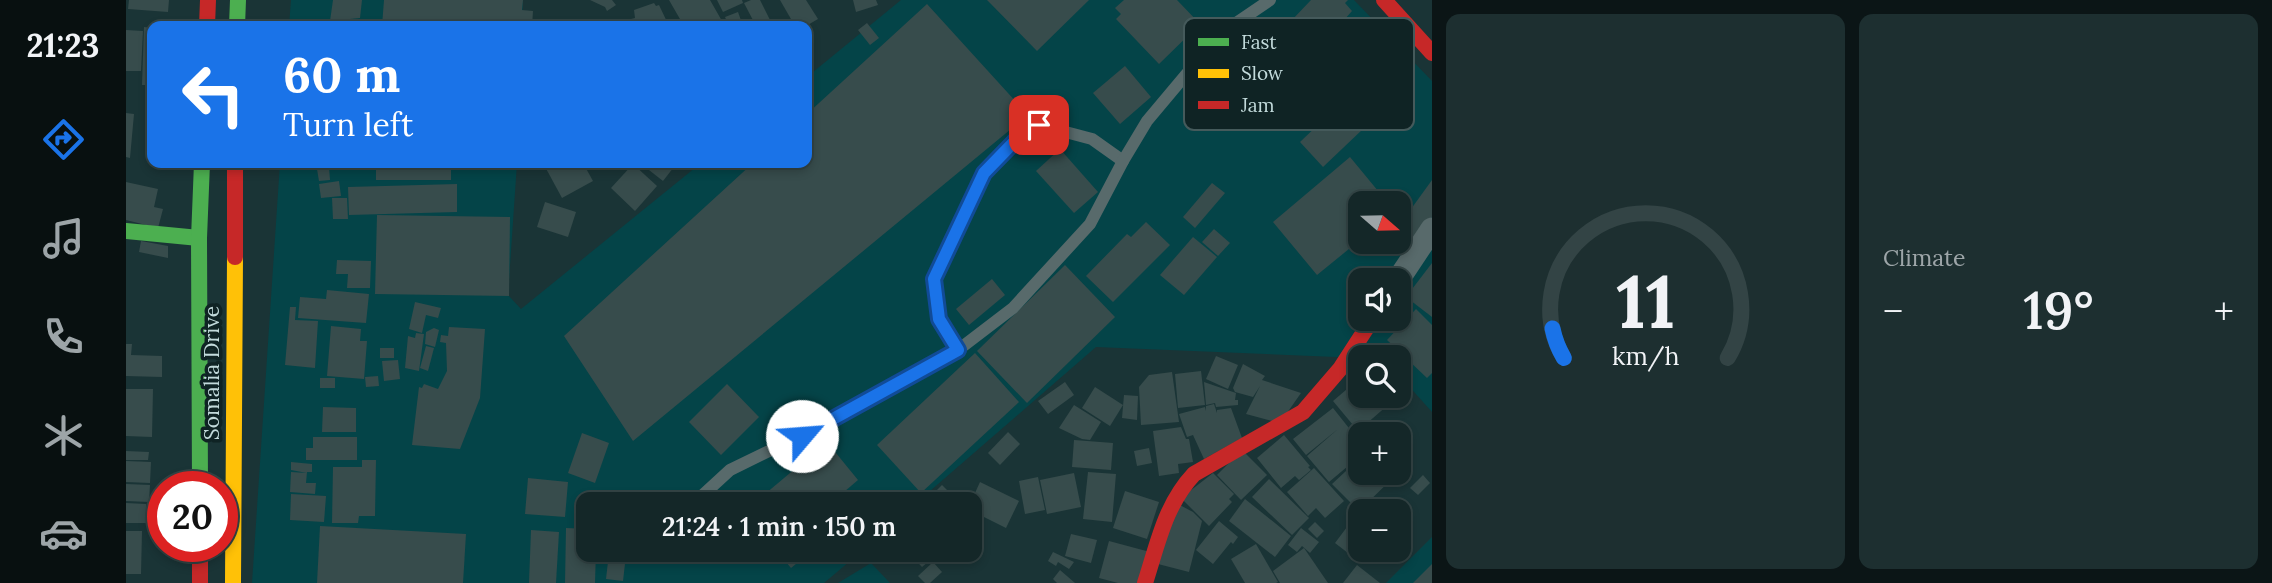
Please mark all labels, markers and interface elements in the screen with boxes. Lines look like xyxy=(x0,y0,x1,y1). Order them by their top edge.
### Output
legend xyxy=(1184,18,1414,130)
text: 21:23 xyxy=(26,25,100,66)
text: Fast xyxy=(1241,30,1277,54)
text: 60 m xyxy=(283,43,400,105)
icon: left xyxy=(168,49,259,140)
text: Slow xyxy=(1241,61,1284,85)
text: Jam xyxy=(1240,93,1275,117)
pin xyxy=(1009,95,1069,155)
text: Turn left xyxy=(283,104,413,145)
icon: arrive xyxy=(1020,106,1058,144)
icon: directions xyxy=(39,115,88,164)
north arrow xyxy=(1348,191,1410,254)
map controls xyxy=(1348,191,1411,562)
icon: music xyxy=(39,214,88,263)
text: Climate xyxy=(1883,243,1965,272)
text: 11 xyxy=(1616,255,1675,348)
button: sound xyxy=(1348,268,1411,331)
text: 19° xyxy=(2023,277,2094,343)
text: − xyxy=(1883,287,1903,335)
text: + xyxy=(2214,287,2234,335)
street label: Somalia Drive xyxy=(198,306,225,440)
icon: phone xyxy=(39,312,88,361)
text: km/h xyxy=(1612,339,1679,371)
button: search xyxy=(1348,345,1411,408)
position arrow xyxy=(765,399,839,473)
icon: climate xyxy=(39,411,88,460)
button: + xyxy=(1348,422,1411,485)
speed limit sign: 20 xyxy=(147,471,238,562)
button: − xyxy=(1348,499,1411,562)
icon: car xyxy=(39,509,88,558)
text: 21:24 · 1 min · 150 m xyxy=(662,510,896,543)

